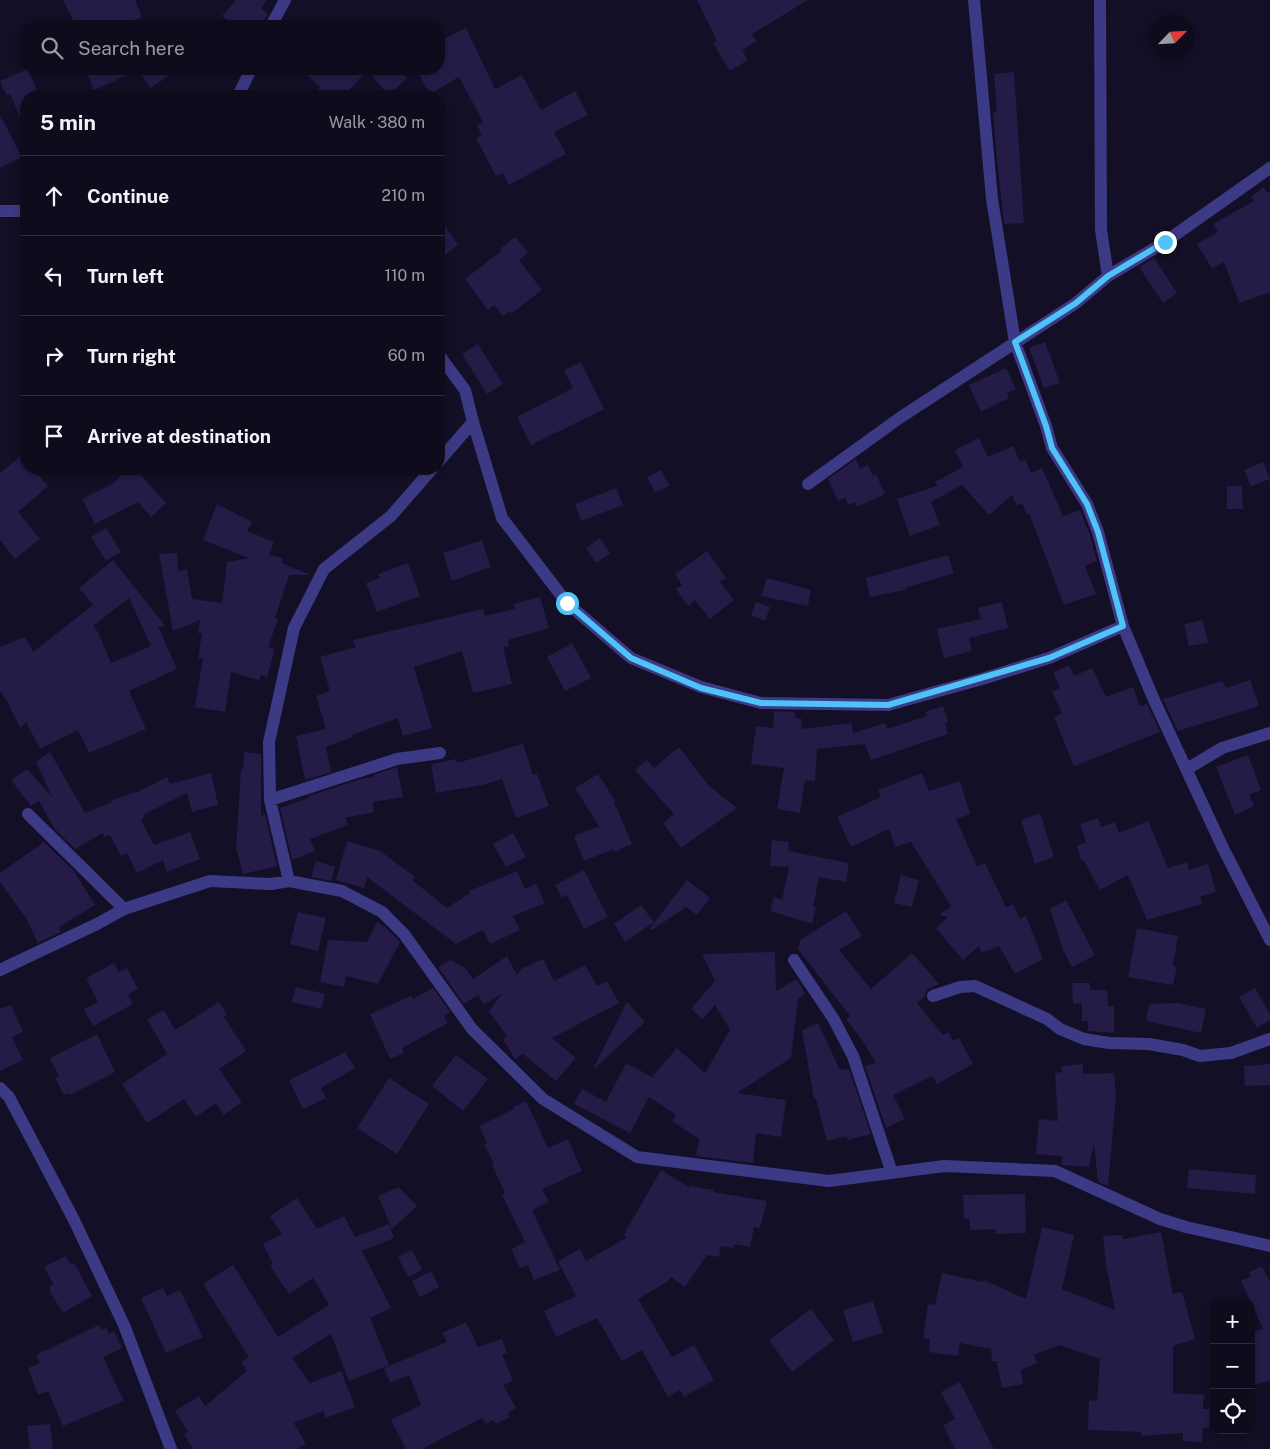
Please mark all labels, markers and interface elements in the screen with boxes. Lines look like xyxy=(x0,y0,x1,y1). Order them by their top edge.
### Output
north arrow xyxy=(1150,15,1195,60)
search box xyxy=(20,20,445,75)
icon: search xyxy=(38,34,66,62)
text: Search here xyxy=(78,37,185,59)
text: 5 min xyxy=(40,110,96,135)
text: Walk · 380 m xyxy=(329,113,425,132)
icon: ahead xyxy=(40,182,68,210)
text: Continue xyxy=(87,185,169,207)
text: 210 m xyxy=(381,186,425,205)
route end xyxy=(1154,231,1177,254)
icon: left xyxy=(40,262,68,290)
text: Turn left xyxy=(87,265,164,287)
text: 110 m xyxy=(384,266,425,285)
icon: right xyxy=(40,342,68,370)
text: Turn right xyxy=(87,345,176,367)
text: 60 m xyxy=(388,346,425,365)
icon: arrive xyxy=(40,422,68,450)
text: Arrive at destination xyxy=(87,425,271,447)
route start xyxy=(556,592,579,615)
map controls xyxy=(1210,1299,1255,1434)
button: + xyxy=(1210,1299,1255,1344)
button: − xyxy=(1210,1344,1255,1389)
button: locate xyxy=(1210,1389,1255,1434)

